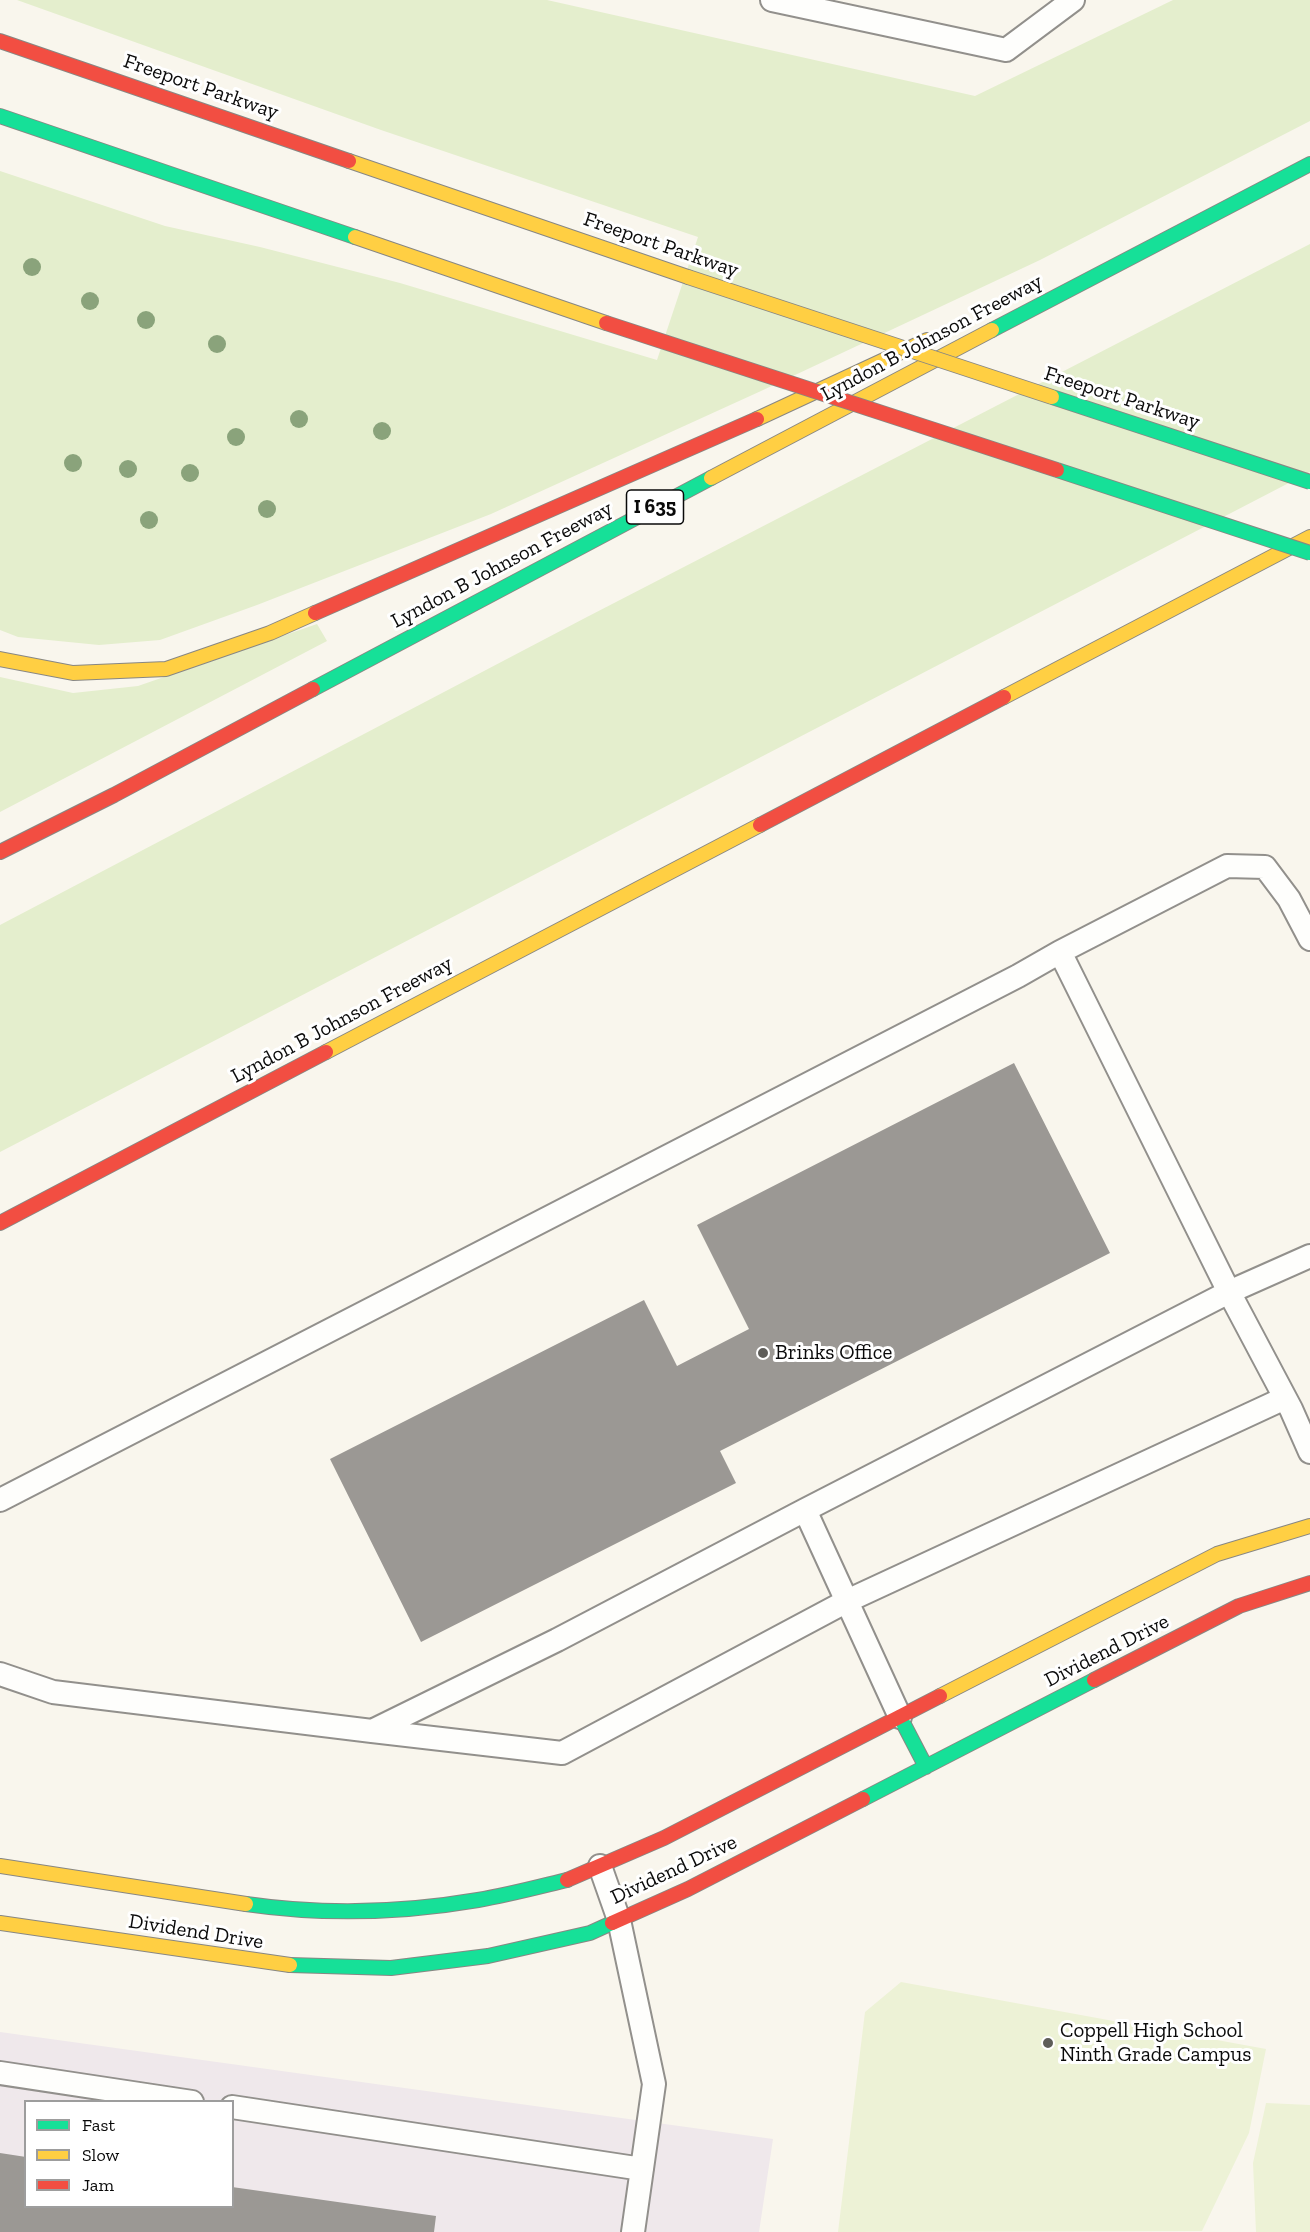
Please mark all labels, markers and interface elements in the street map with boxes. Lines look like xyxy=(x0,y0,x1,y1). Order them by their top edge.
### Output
street label: Freeport Parkway xyxy=(120,49,282,125)
street label: Freeport Parkway xyxy=(580,207,742,283)
street label: Lyndon B Johnson Freeway xyxy=(817,269,1047,407)
street label: Freeport Parkway xyxy=(1041,361,1203,435)
road number: I 635 xyxy=(626,490,684,524)
street label: Lyndon B Johnson Freeway xyxy=(387,496,617,634)
street label: Lyndon B Johnson Freeway xyxy=(227,951,457,1089)
place label: Brinks Office xyxy=(775,1340,892,1366)
marker: Brinks Office xyxy=(756,1346,770,1360)
street label: Dividend Drive xyxy=(1041,1609,1173,1693)
street label: Dividend Drive xyxy=(607,1830,741,1910)
street label: Dividend Drive xyxy=(127,1909,265,1955)
place label: Coppell High School Ninth Grade Campus xyxy=(1060,2018,1251,2068)
marker: Coppell High School Ninth Grade Campus xyxy=(1041,2036,1055,2050)
legend xyxy=(24,2100,234,2208)
text: Fast xyxy=(82,2114,115,2136)
text: Slow xyxy=(82,2144,119,2166)
text: Jam xyxy=(82,2174,114,2196)

